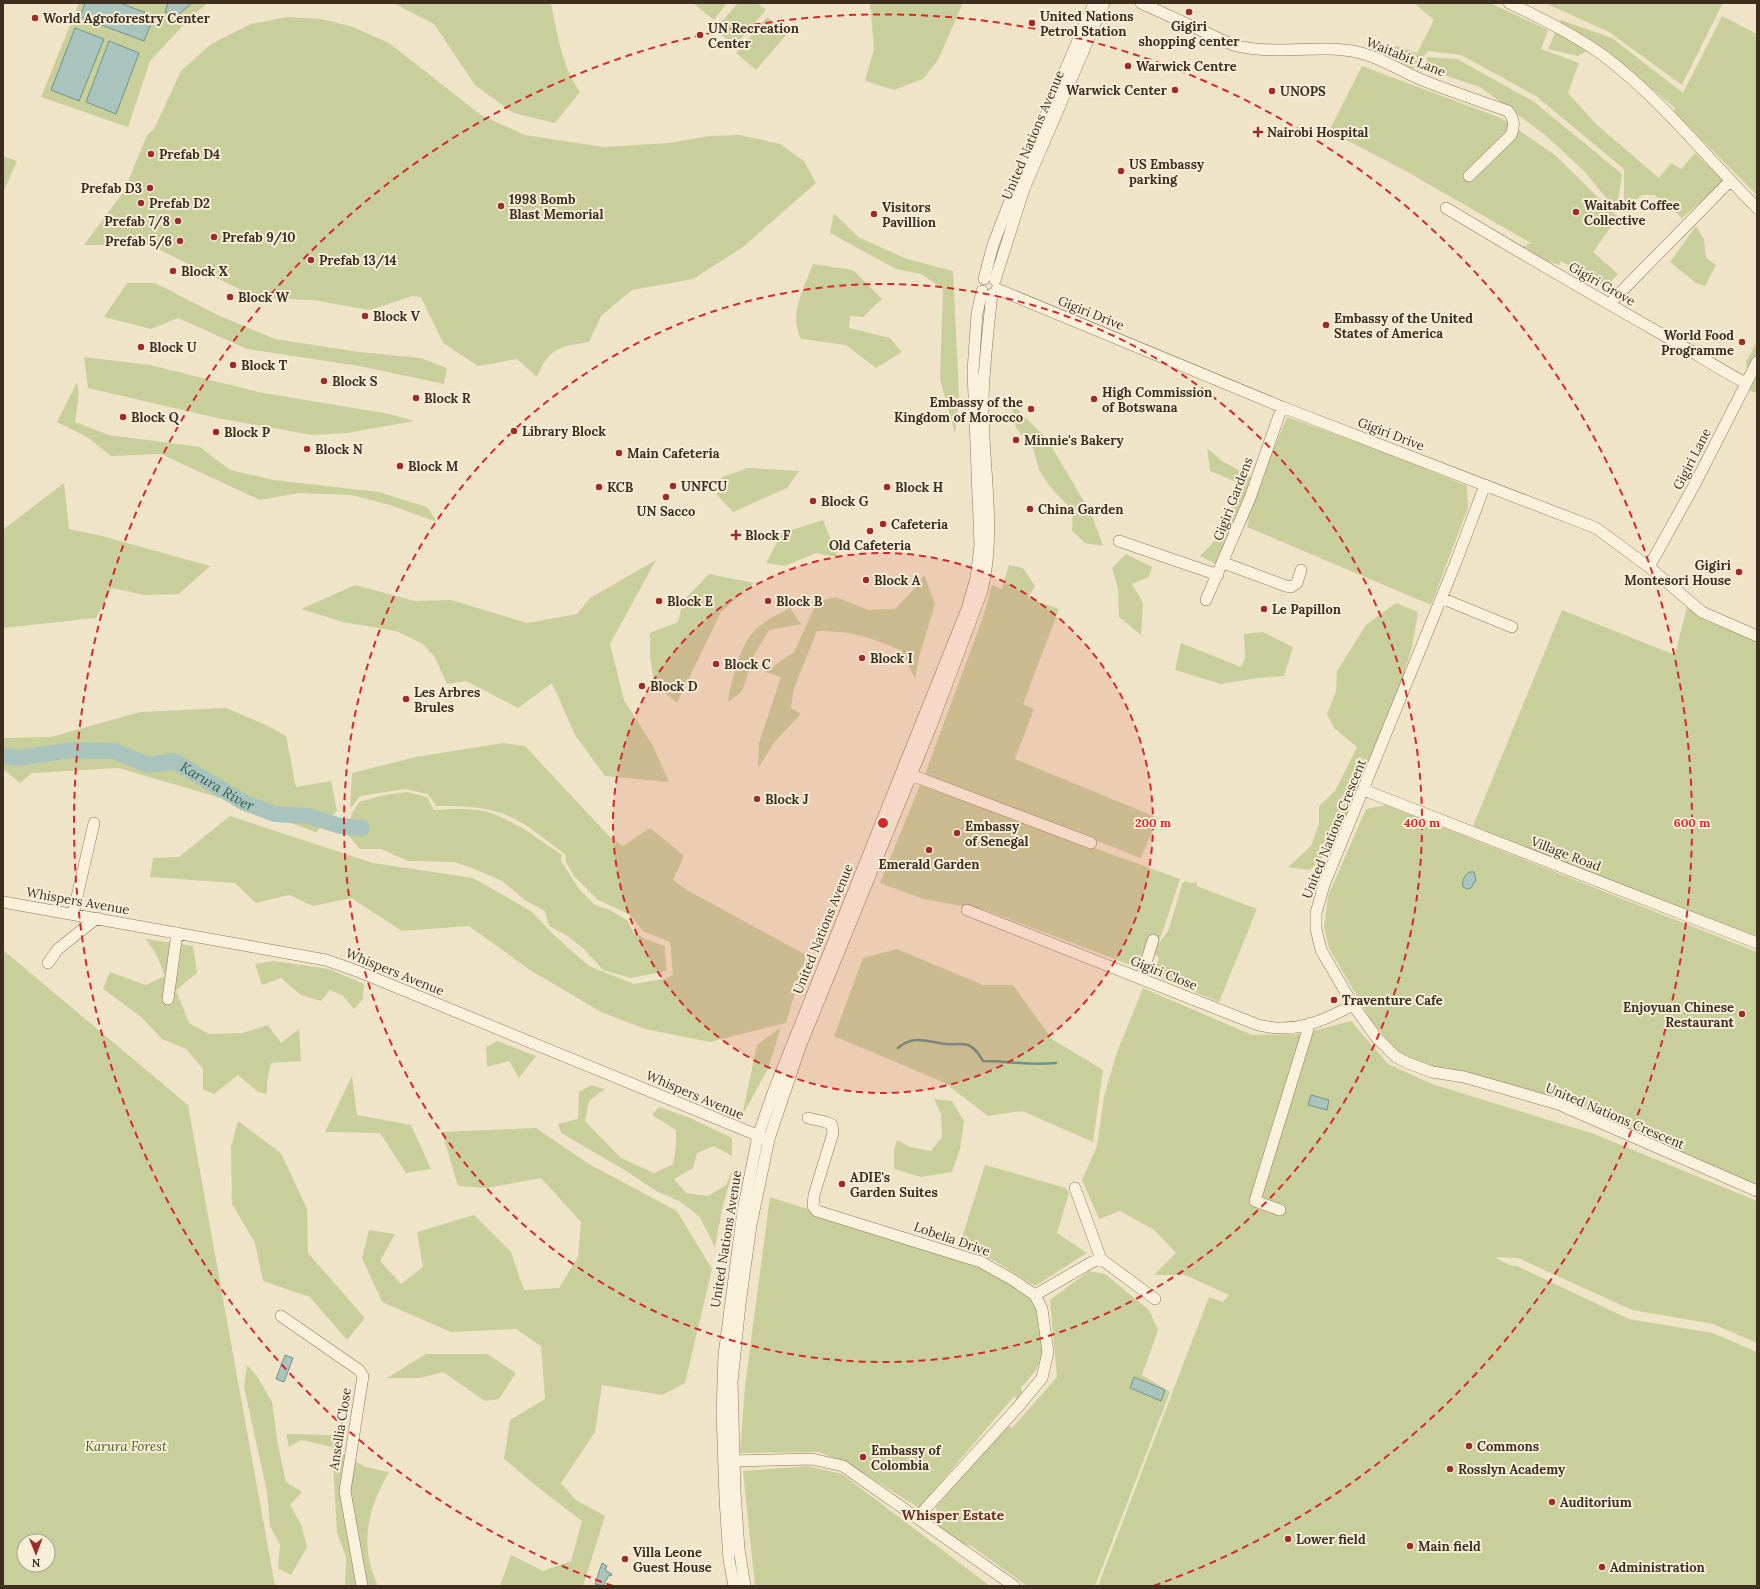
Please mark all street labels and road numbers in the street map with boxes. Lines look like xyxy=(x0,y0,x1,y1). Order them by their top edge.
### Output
street label: Waitabit Lane xyxy=(1364,33,1448,81)
street label: United Nations Avenue xyxy=(998,68,1068,202)
street label: Gigiri Grove xyxy=(1566,258,1638,310)
street label: Gigiri Drive xyxy=(1055,292,1127,334)
street label: Gigiri Drive xyxy=(1355,414,1427,454)
street label: Gigiri Lane xyxy=(1669,425,1715,493)
street label: Gigiri Gardens xyxy=(1209,455,1257,543)
street label: United Nations Crescent xyxy=(1298,757,1370,901)
street label: Village Road xyxy=(1528,833,1604,875)
street label: United Nations Avenue xyxy=(789,861,857,997)
street label: Whispers Avenue xyxy=(25,884,131,918)
street label: Whispers Avenue xyxy=(343,945,447,999)
street label: Gigiri Close xyxy=(1128,952,1200,994)
street label: Whispers Avenue xyxy=(643,1067,747,1123)
street label: United Nations Crescent xyxy=(1543,1079,1687,1153)
street label: United Nations Avenue xyxy=(707,1169,745,1309)
street label: Lobelia Drive xyxy=(912,1218,992,1260)
street label: Ansellia Close xyxy=(325,1387,355,1472)

